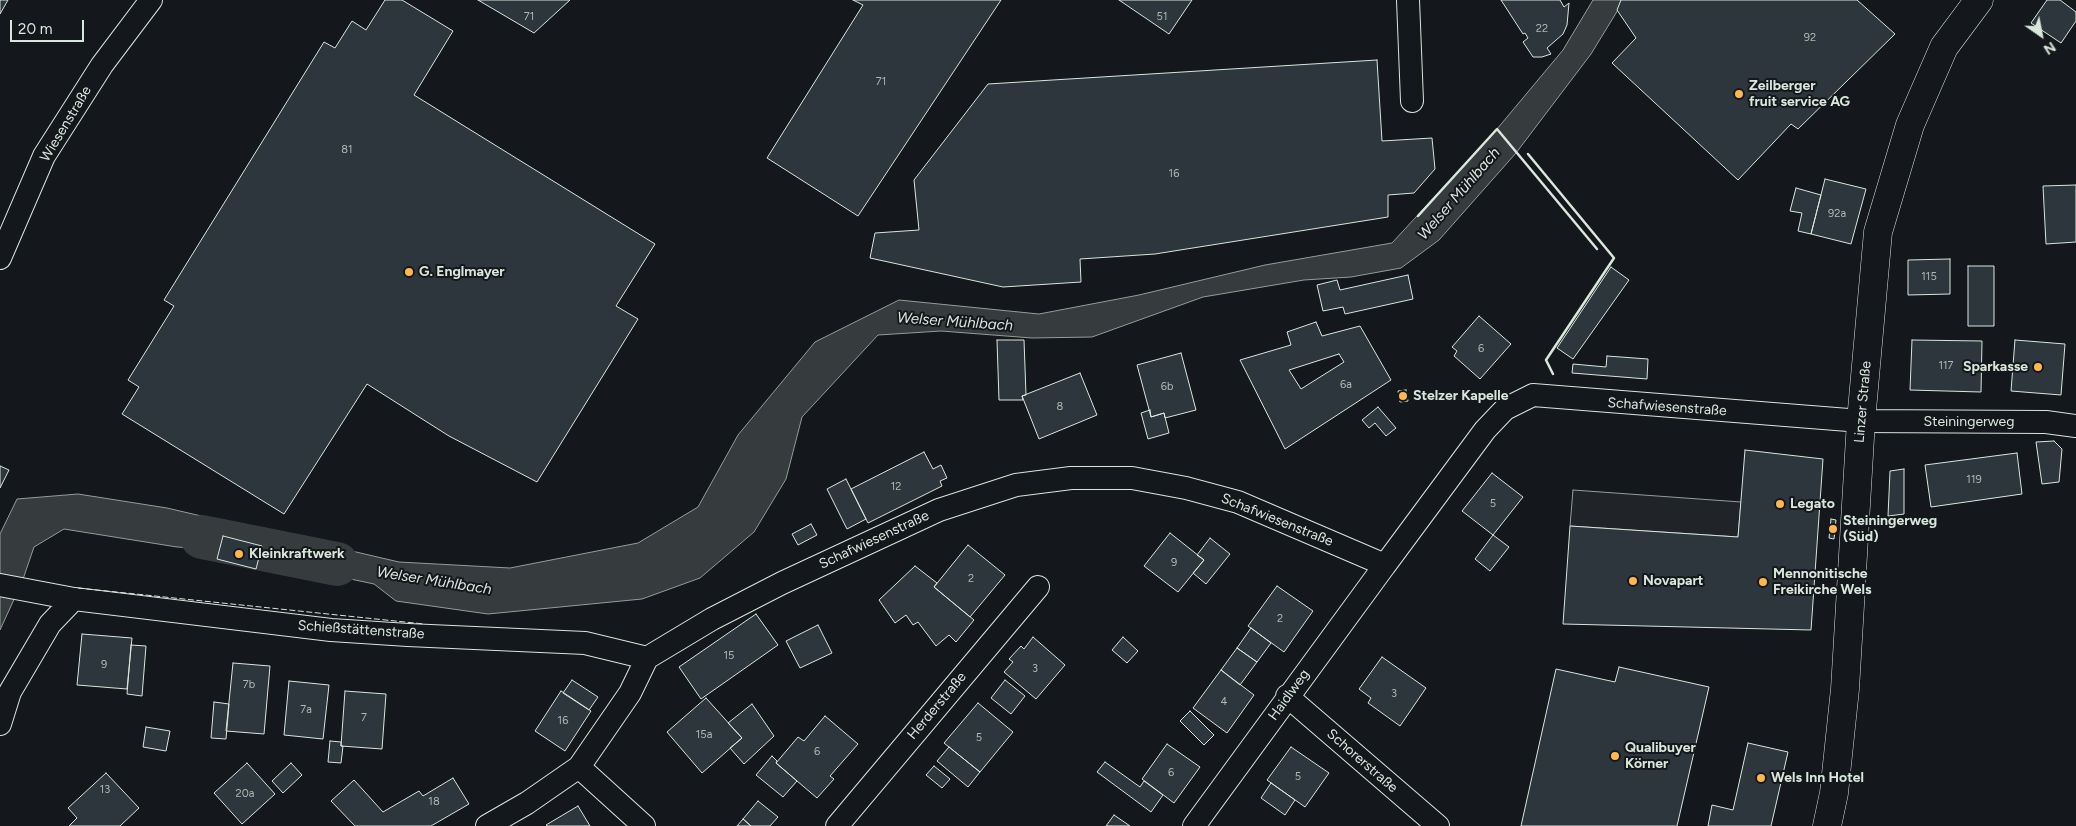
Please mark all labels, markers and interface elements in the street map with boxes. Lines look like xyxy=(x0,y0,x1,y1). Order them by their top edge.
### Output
scale bar xyxy=(12,10,86,42)
house number: 71 xyxy=(524,10,534,24)
house number: 51 xyxy=(1157,10,1167,24)
north arrow xyxy=(2016,10,2066,60)
text: 20 m xyxy=(18,20,52,38)
house number: 22 xyxy=(1536,22,1548,36)
house number: 92 xyxy=(1804,31,1816,45)
text: N xyxy=(2040,38,2059,58)
house number: 71 xyxy=(876,75,886,89)
place label: Zeilberger fruit service AG xyxy=(1749,78,1850,110)
street label: Wiesenstraße xyxy=(37,83,95,165)
marker: Zeilberger fruit service AG xyxy=(1733,88,1745,100)
house number: 81 xyxy=(341,143,353,157)
water label: Welser Mühlbach xyxy=(1414,144,1504,244)
house number: 16 xyxy=(1169,167,1179,181)
house number: 92a xyxy=(1828,207,1846,221)
place label: G. Englmayer xyxy=(419,264,505,280)
marker: G. Englmayer xyxy=(403,266,415,278)
house number: 115 xyxy=(1921,270,1937,284)
water label: Welser Mühlbach xyxy=(896,309,1014,335)
house number: 6 xyxy=(1478,342,1484,356)
house number: 117 xyxy=(1939,359,1953,373)
place label: Sparkasse xyxy=(1963,359,2028,375)
street label: Linzer Straße xyxy=(1851,360,1875,444)
marker: Sparkasse xyxy=(2032,361,2044,373)
house number: 6a xyxy=(1340,378,1352,392)
house number: 6b xyxy=(1161,380,1173,394)
place label: Stelzer Kapelle xyxy=(1413,388,1508,404)
marker: Stelzer Kapelle xyxy=(1397,390,1409,402)
street label: Schafwiesenstraße xyxy=(1607,394,1727,420)
house number: 8 xyxy=(1057,400,1063,414)
street label: Steiningerweg xyxy=(1924,414,2014,430)
house number: 119 xyxy=(1966,473,1982,487)
house number: 12 xyxy=(891,480,901,494)
street label: Schafwiesenstraße xyxy=(1219,490,1335,550)
place label: Legato xyxy=(1790,496,1835,512)
house number: 5 xyxy=(1490,497,1496,511)
marker: Legato xyxy=(1774,498,1786,510)
street label: Schafwiesenstraße xyxy=(816,507,932,573)
place label: Steiningerweg (Süd) xyxy=(1843,513,1937,546)
marker: Steiningerweg (Süd) xyxy=(1827,523,1839,535)
place label: Kleinkraftwerk xyxy=(249,546,345,562)
marker: Kleinkraftwerk xyxy=(233,548,245,560)
house number: 9 xyxy=(1171,556,1177,570)
water label: Welser Mühlbach xyxy=(375,563,493,599)
place label: Mennonitische Freikirche Wels xyxy=(1773,566,1871,598)
house number: 2 xyxy=(968,572,974,586)
place label: Novapart xyxy=(1643,573,1703,589)
marker: Novapart xyxy=(1627,575,1639,587)
marker: Mennonitische Freikirche Wels xyxy=(1757,576,1769,588)
house number: 2 xyxy=(1277,612,1283,626)
street label: Schießstättenstraße xyxy=(297,617,425,643)
house number: 15 xyxy=(724,649,734,663)
house number: 9 xyxy=(101,658,107,672)
house number: 3 xyxy=(1032,662,1038,676)
street label: Haidlweg xyxy=(1265,666,1313,724)
street label: Herderstraße xyxy=(904,669,970,743)
house number: 7b xyxy=(243,678,255,692)
house number: 3 xyxy=(1391,687,1397,701)
house number: 4 xyxy=(1221,695,1227,709)
house number: 7a xyxy=(300,703,312,717)
house number: 7 xyxy=(361,711,367,725)
house number: 16 xyxy=(558,714,568,728)
street label: Schorerstraße xyxy=(1323,726,1401,796)
house number: 15a xyxy=(696,728,712,742)
house number: 5 xyxy=(976,731,982,745)
place label: Qualibuyer Körner xyxy=(1625,740,1696,772)
house number: 6 xyxy=(814,745,820,759)
marker: Qualibuyer Körner xyxy=(1609,750,1621,762)
house number: 6 xyxy=(1168,766,1174,780)
house number: 5 xyxy=(1295,770,1301,784)
place label: Wels Inn Hotel xyxy=(1771,770,1864,786)
marker: Wels Inn Hotel xyxy=(1755,772,1767,784)
house number: 13 xyxy=(100,783,110,797)
house number: 20a xyxy=(236,787,254,801)
house number: 18 xyxy=(428,795,440,809)

